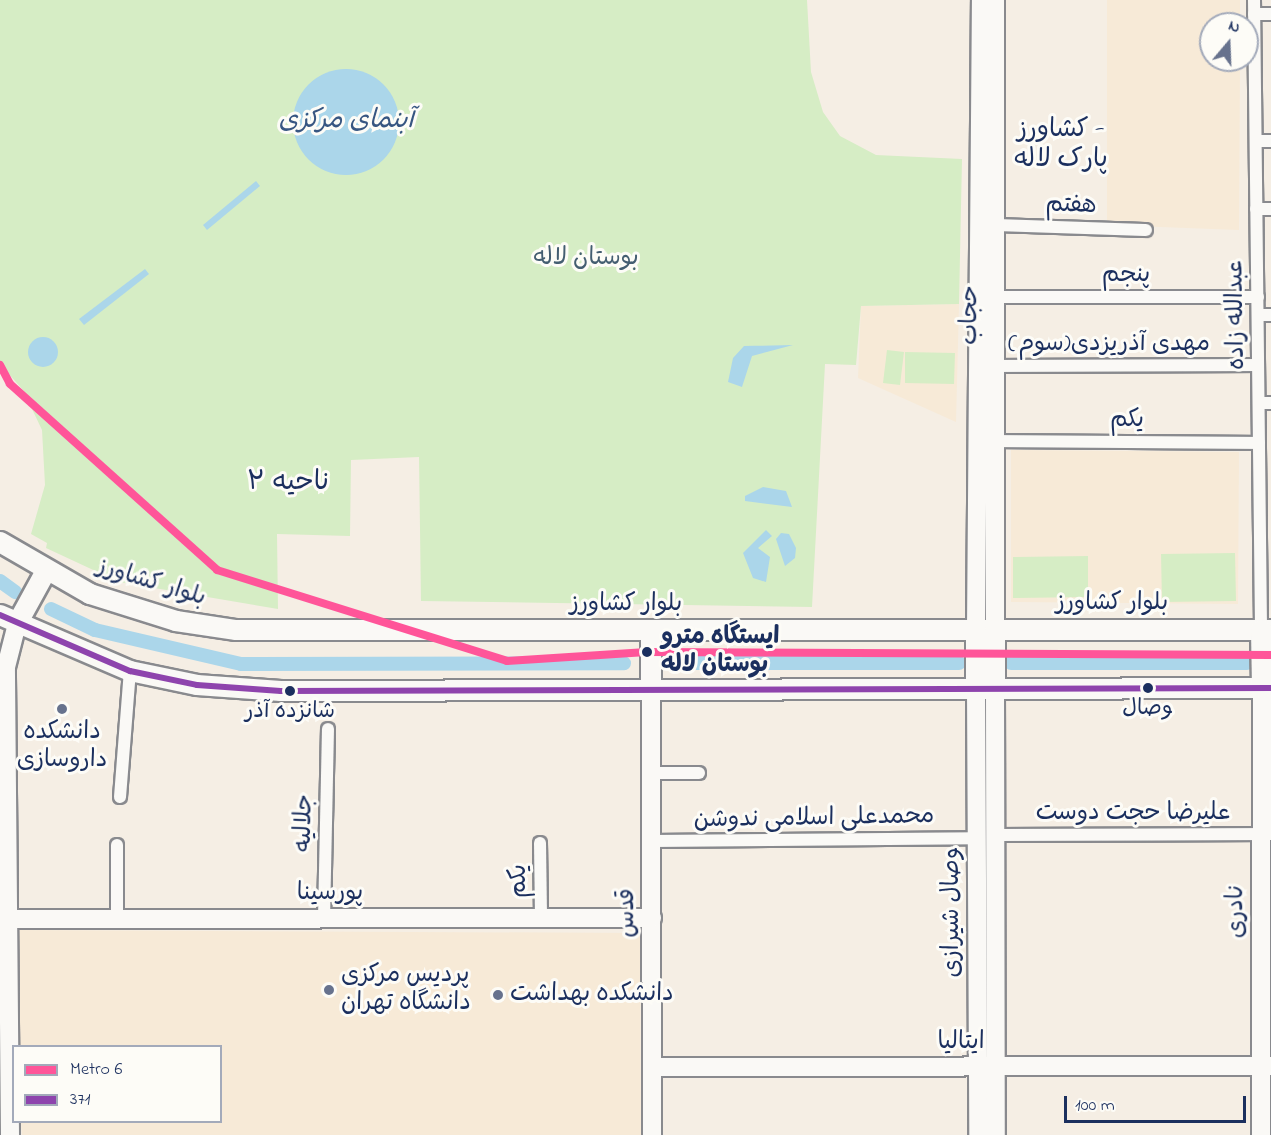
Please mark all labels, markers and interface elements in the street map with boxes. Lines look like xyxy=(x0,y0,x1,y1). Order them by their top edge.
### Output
north arrow xyxy=(1199,12,1259,72)
text: N xyxy=(1225,14,1243,40)
water label: آبنمای مرکزی xyxy=(278,106,414,138)
district label: کشاورز - پارک لاله xyxy=(1014,115,1108,176)
street label: هفتم xyxy=(1045,191,1097,221)
park label: بوستان لاله xyxy=(533,245,639,273)
street label: عبدالله زاده xyxy=(1222,260,1252,370)
street label: پنجم xyxy=(1102,262,1150,290)
street label: حجاب xyxy=(957,285,985,345)
street label: مهدی آذریزدی(سوم) xyxy=(1008,331,1210,359)
street label: یکم xyxy=(1110,407,1144,435)
district label: ناحیه ۲ xyxy=(247,467,329,499)
street label: بلوار کشاورز xyxy=(93,553,209,613)
street label: بلوار کشاورز xyxy=(1056,590,1168,618)
street label: بلوار کشاورز xyxy=(570,591,682,619)
place label: ایستگاه مترو بوستان لاله xyxy=(661,624,779,680)
marker: ایستگاه مترو بوستان لاله xyxy=(638,643,656,661)
marker: وصال xyxy=(1142,682,1154,694)
marker: شانزده آذر xyxy=(284,685,296,697)
place label: وصال xyxy=(1122,697,1174,723)
place label: شانزده آذر xyxy=(245,700,335,726)
marker: دانشکده داروسازی xyxy=(55,702,69,716)
place label: دانشکده داروسازی xyxy=(17,719,107,775)
street label: جلالیه xyxy=(290,794,320,852)
street label: علیرضا حجت دوست xyxy=(1036,800,1230,828)
street label: محمدعلی اسلامی ندوشن xyxy=(693,803,935,835)
street label: وصال شیرازی xyxy=(939,846,967,978)
street label: یکم xyxy=(506,864,534,898)
street label: پورسینا xyxy=(297,880,363,908)
street label: نادری xyxy=(1223,884,1251,938)
street label: قدس xyxy=(614,888,642,938)
place label: پردیس مرکزی دانشگاه‌ تهران xyxy=(341,962,471,1018)
place label: دانشکده بهداشت xyxy=(510,981,674,1009)
marker: پردیس مرکزی دانشگاه‌ تهران xyxy=(322,983,336,997)
marker: دانشکده بهداشت xyxy=(491,988,505,1002)
street label: ایتالیا xyxy=(937,1029,985,1057)
legend xyxy=(12,1045,222,1123)
text: Metro 6 xyxy=(70,1057,122,1083)
scale bar xyxy=(1067,1084,1248,1122)
text: 371 xyxy=(70,1087,91,1113)
text: 100 m xyxy=(1075,1093,1115,1119)

